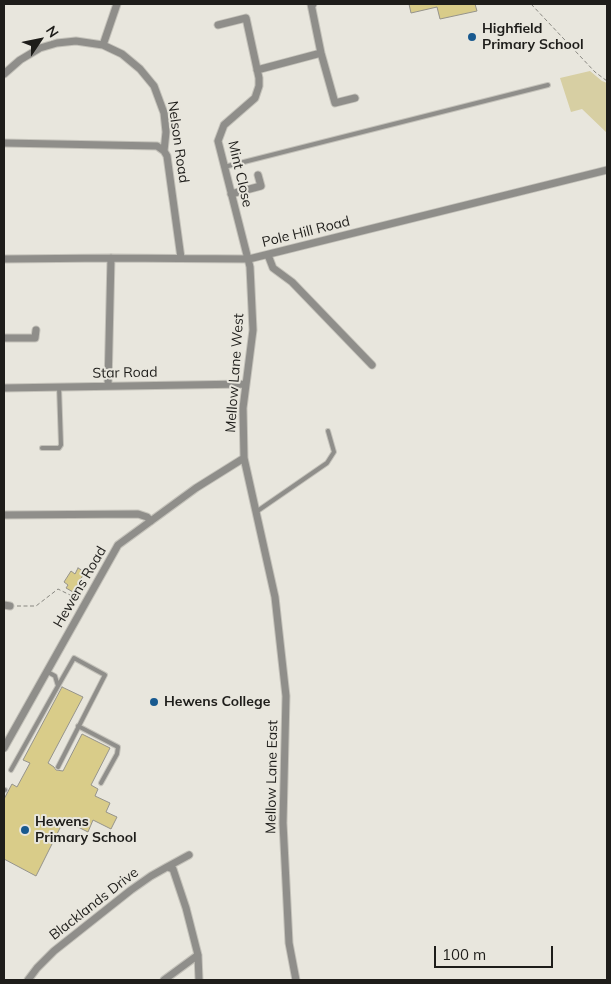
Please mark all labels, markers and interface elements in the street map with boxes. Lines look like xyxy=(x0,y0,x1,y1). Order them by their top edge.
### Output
north arrow xyxy=(15,15,65,65)
place label: Highfield Primary School xyxy=(482,21,584,54)
text: N xyxy=(42,22,63,41)
marker: Highfield Primary School xyxy=(466,31,478,43)
street label: Nelson Road xyxy=(164,100,192,184)
street label: Mint Close xyxy=(224,139,256,209)
street label: Pole Hill Road xyxy=(260,213,352,251)
street label: Mellow Lane West xyxy=(222,313,248,433)
street label: Star Road xyxy=(92,364,158,382)
street label: Hewens Road xyxy=(50,543,110,631)
place label: Hewens College xyxy=(164,694,270,710)
marker: Hewens College xyxy=(148,696,160,708)
street label: Mellow Lane East xyxy=(263,720,281,834)
place label: Hewens Primary School xyxy=(35,814,137,846)
marker: Hewens Primary School xyxy=(19,824,31,836)
street label: Blacklands Drive xyxy=(46,864,142,944)
scale bar xyxy=(436,936,555,968)
text: 100 m xyxy=(442,945,486,964)

